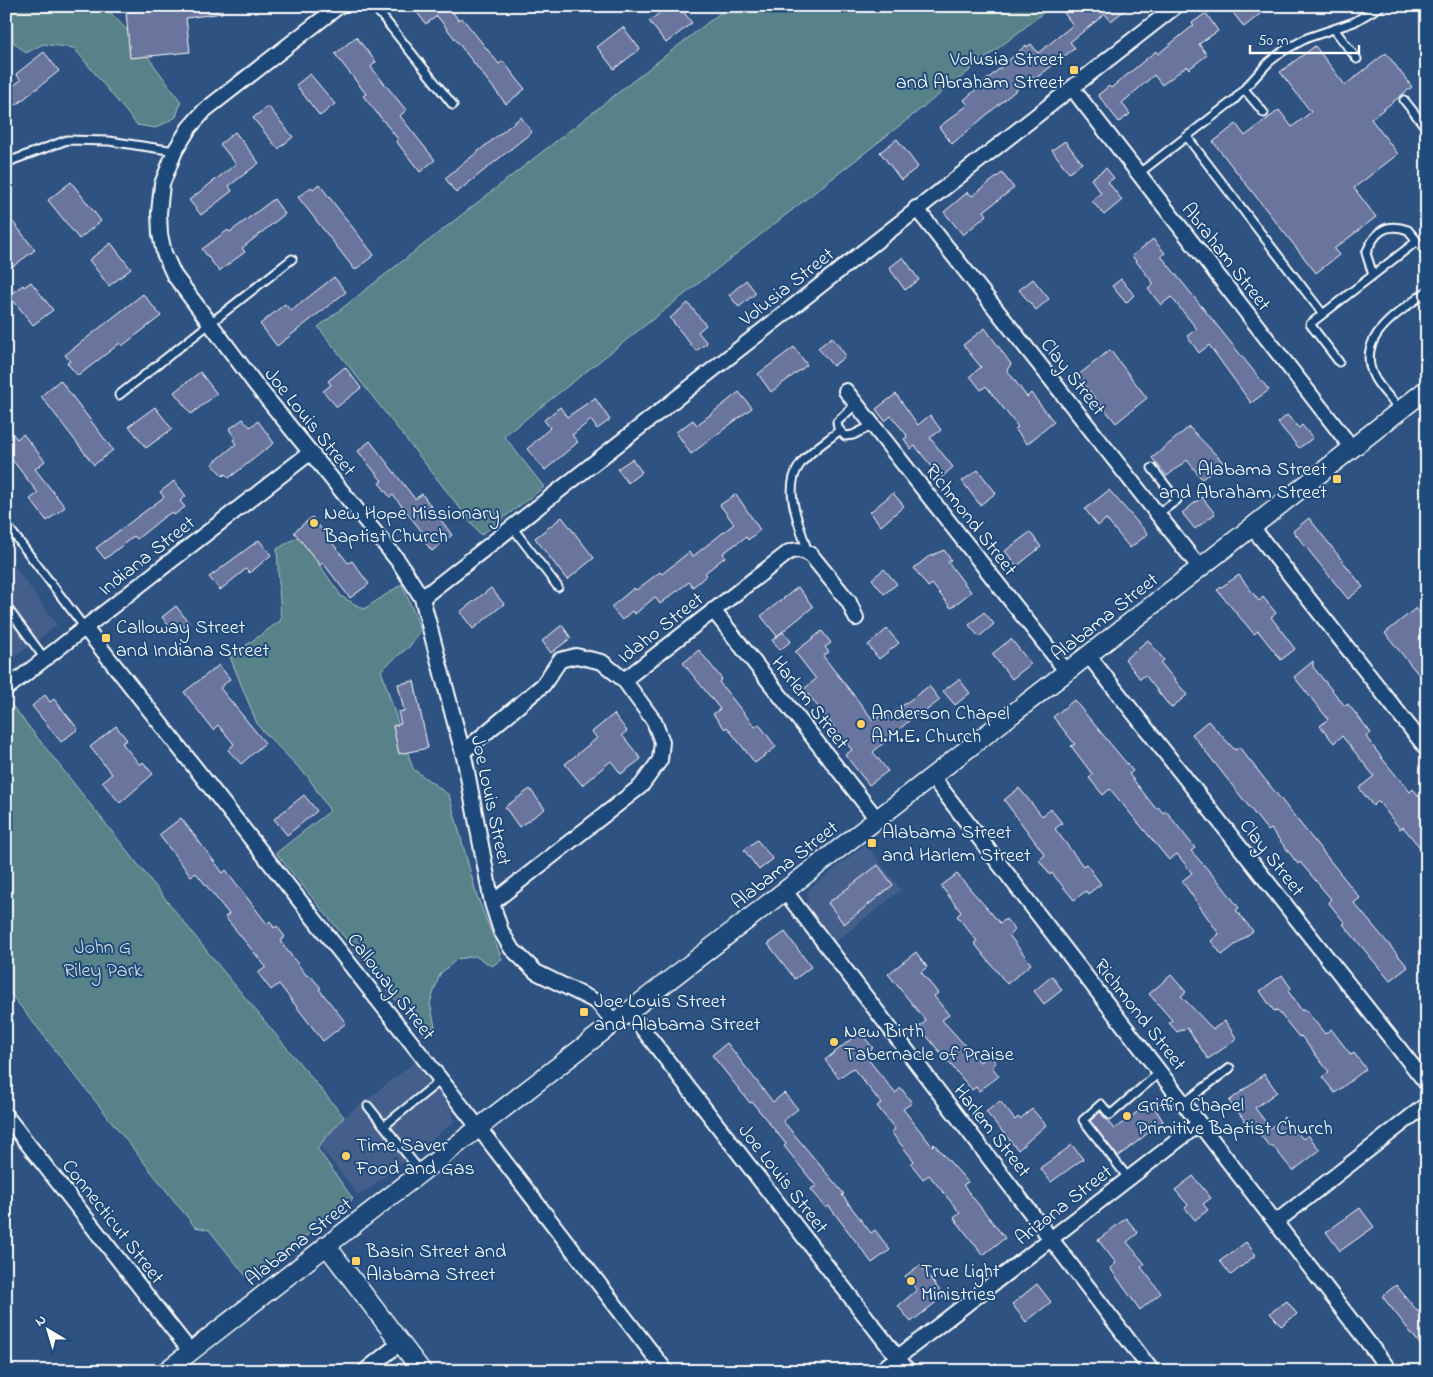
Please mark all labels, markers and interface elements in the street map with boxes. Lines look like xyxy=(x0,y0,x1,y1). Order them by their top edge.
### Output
scale bar xyxy=(1250,22,1359,54)
text: 50 m xyxy=(1258,30,1289,52)
place label: Volusia Street and Abraham Street xyxy=(896,46,1064,98)
marker: Volusia Street and Abraham Street xyxy=(1068,64,1080,76)
street label: Abraham Street xyxy=(1173,197,1277,318)
street label: Volusia Street xyxy=(733,241,842,335)
street label: Clay Street xyxy=(1032,332,1112,423)
street label: Joe Louis Street xyxy=(256,362,362,483)
place label: Alabama Street and Abraham Street xyxy=(1159,456,1327,508)
street label: Richmond Street xyxy=(917,458,1023,583)
marker: Alabama Street and Abraham Street xyxy=(1331,473,1343,485)
place label: New Hope Missionary Baptist Church xyxy=(323,500,500,552)
street label: Indiana Street xyxy=(93,510,202,604)
marker: New Hope Missionary Baptist Church xyxy=(308,517,320,529)
street label: Alabama Street xyxy=(1046,566,1166,669)
street label: Idaho Street xyxy=(612,586,711,672)
place label: Calloway Street and Indiana Street xyxy=(116,614,269,666)
marker: Calloway Street and Indiana Street xyxy=(100,632,112,644)
street label: Harlem Street xyxy=(763,651,855,757)
place label: Anderson Chapel A.M.E. Church xyxy=(871,700,1010,752)
marker: Anderson Chapel A.M.E. Church xyxy=(855,718,867,730)
street label: Joe Louis Street xyxy=(462,733,518,869)
street label: Clay Street xyxy=(1231,813,1311,904)
street label: Alabama Street xyxy=(726,814,846,917)
place label: Alabama Street and Harlem Street xyxy=(882,819,1031,871)
marker: Alabama Street and Harlem Street xyxy=(866,837,878,849)
street label: Calloway Street xyxy=(339,928,441,1048)
park label: John G Riley Park xyxy=(63,934,143,986)
street label: Richmond Street xyxy=(1086,953,1192,1078)
place label: Joe Louis Street and Alabama Street xyxy=(594,988,761,1040)
marker: Joe Louis Street and Alabama Street xyxy=(578,1006,590,1018)
place label: New Birth Tabernacle of Praise xyxy=(844,1018,1014,1070)
marker: New Birth Tabernacle of Praise xyxy=(828,1036,840,1048)
street label: Harlem Street xyxy=(945,1079,1037,1185)
place label: Griffin Chapel Primitive Baptist Church xyxy=(1137,1092,1333,1144)
marker: Griffin Chapel Primitive Baptist Church xyxy=(1121,1110,1133,1122)
street label: Joe Louis Street xyxy=(730,1118,834,1241)
place label: Time Saver Food and Gas xyxy=(355,1132,475,1184)
marker: Time Saver Food and Gas xyxy=(340,1150,352,1162)
street label: Connecticut Street xyxy=(54,1154,170,1291)
street label: Arizona Street xyxy=(1010,1158,1120,1253)
street label: Alabama Street xyxy=(240,1191,360,1294)
place label: Basin Street and Alabama Street xyxy=(365,1238,506,1290)
marker: Basin Street and Alabama Street xyxy=(350,1255,362,1267)
place label: True Light Ministries xyxy=(921,1258,1000,1310)
marker: True Light Ministries xyxy=(905,1275,917,1287)
north arrow xyxy=(22,1304,72,1354)
text: N xyxy=(31,1310,51,1332)

